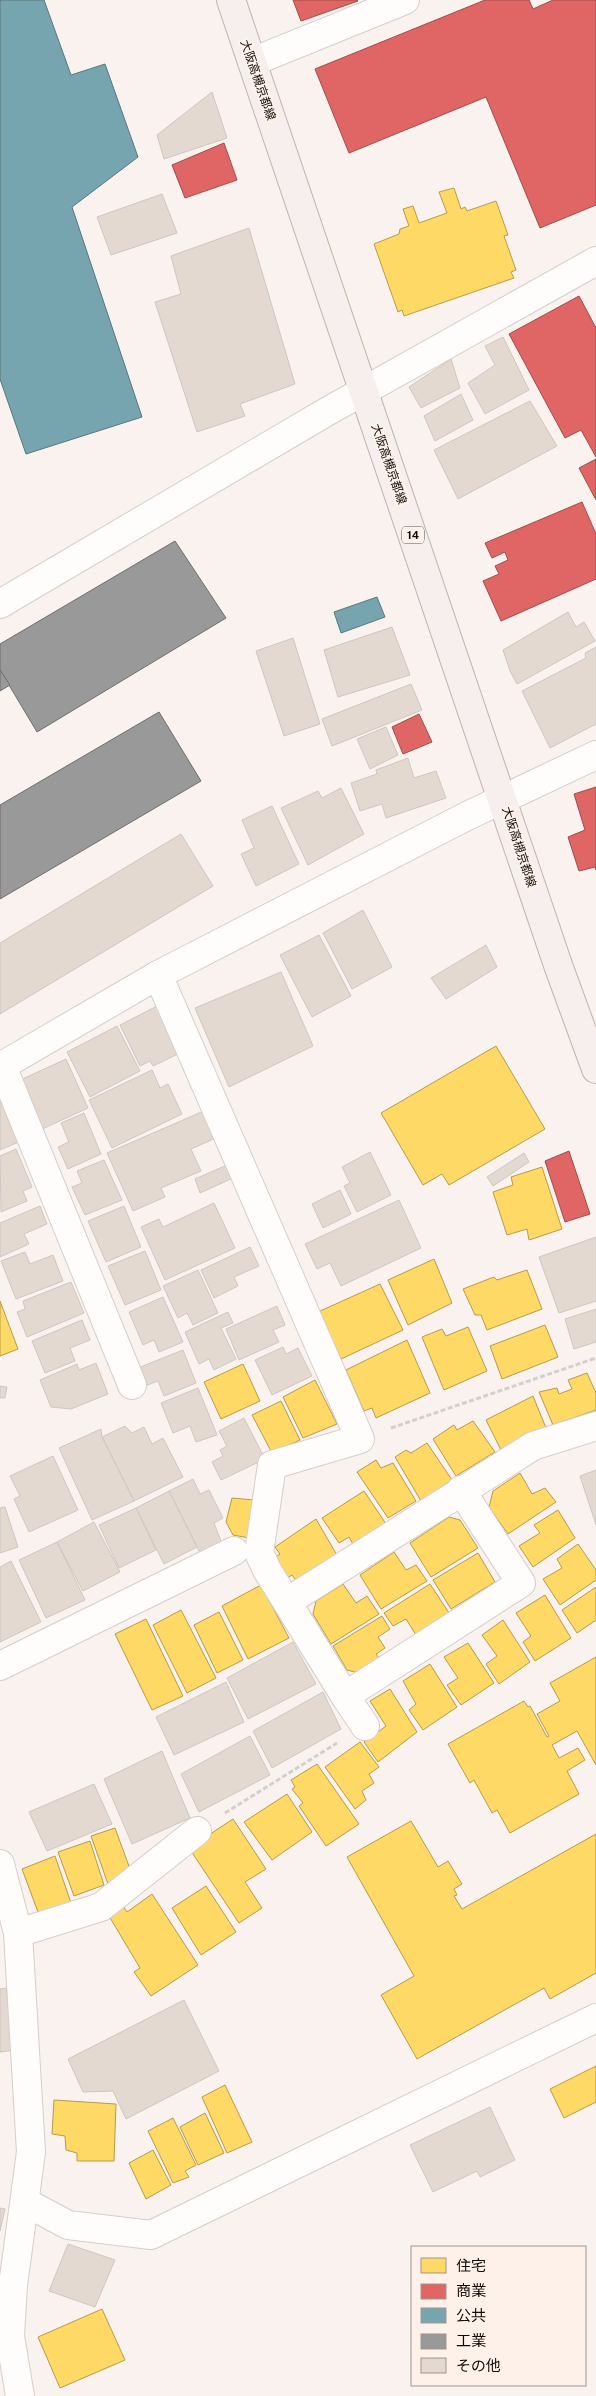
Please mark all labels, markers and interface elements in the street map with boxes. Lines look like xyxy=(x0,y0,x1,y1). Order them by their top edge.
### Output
street label: 大阪高槻京都線 xyxy=(238,38,278,122)
street label: 大阪高槻京都線 xyxy=(369,422,409,506)
road number: 14 xyxy=(402,526,424,544)
street label: 大阪高槻京都線 xyxy=(499,805,539,889)
legend xyxy=(411,2246,586,2386)
text: 住宅 xyxy=(456,2257,486,2274)
text: 商業 xyxy=(456,2282,486,2299)
text: 公共 xyxy=(456,2307,486,2324)
text: 工業 xyxy=(456,2332,486,2349)
text: その他 xyxy=(456,2357,501,2374)

